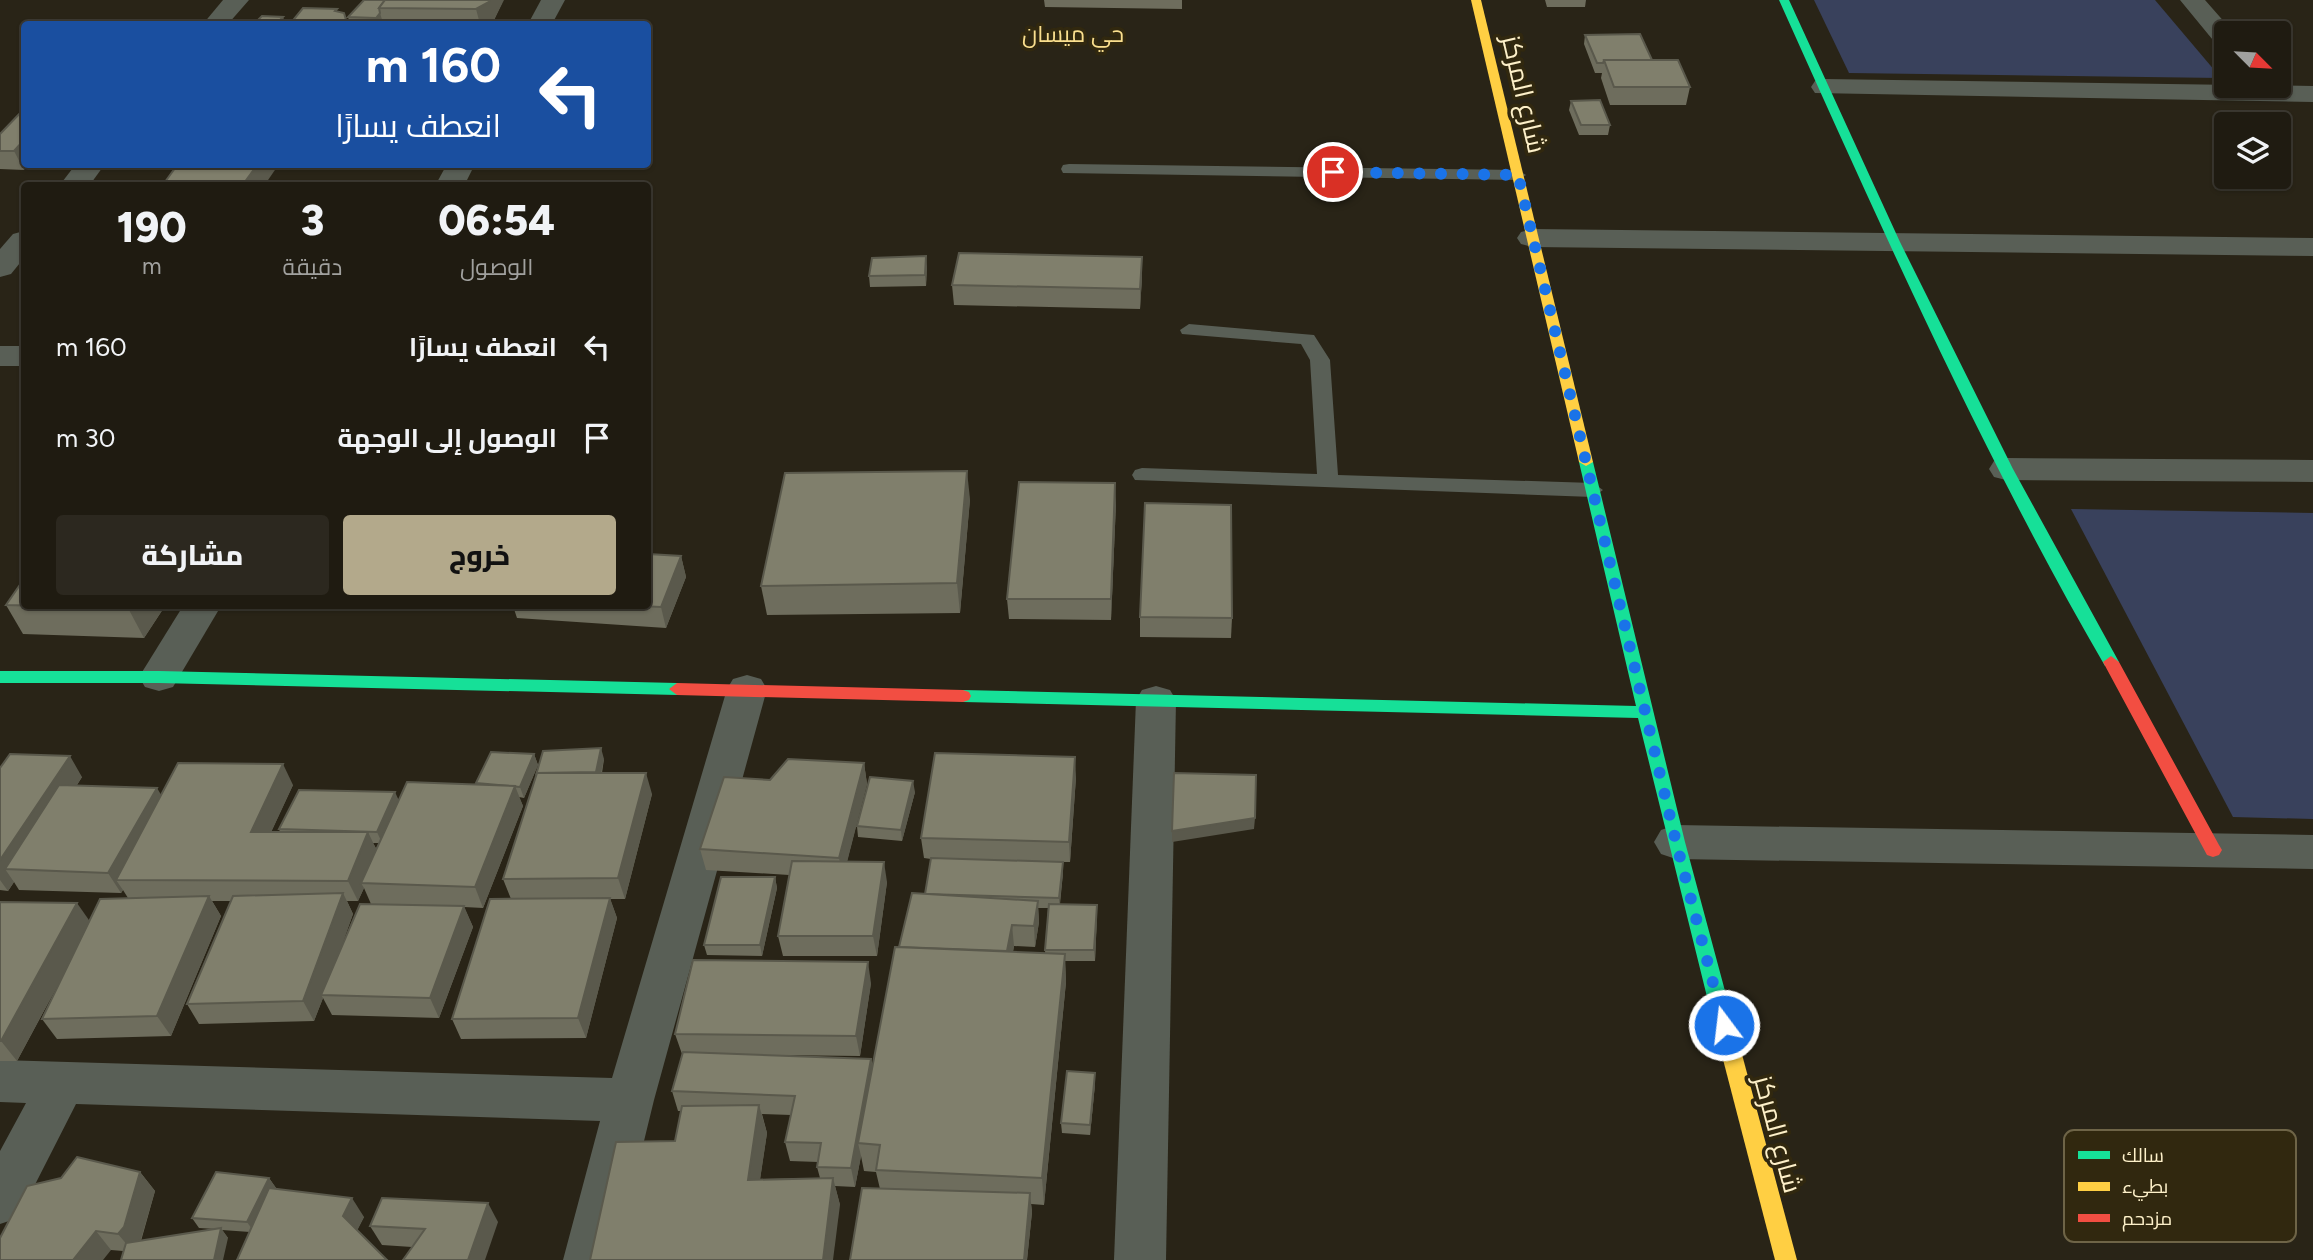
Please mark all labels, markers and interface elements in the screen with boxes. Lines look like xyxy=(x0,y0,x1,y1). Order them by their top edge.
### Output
district label: حي ميسان xyxy=(1022,20,1124,52)
north arrow xyxy=(2214,21,2291,98)
map controls xyxy=(2214,21,2291,189)
street label: شارع المركز xyxy=(1493,30,1553,156)
text: 160 m xyxy=(366,35,501,94)
icon: left xyxy=(525,49,616,140)
text: انعطف يسارًا xyxy=(335,107,501,145)
button: layers xyxy=(2214,112,2291,189)
pin xyxy=(1303,142,1363,202)
icon: arrive xyxy=(1314,153,1352,191)
text: 3 xyxy=(301,195,324,246)
text: 06:54 xyxy=(438,195,555,246)
text: 190 xyxy=(117,202,187,253)
text: m xyxy=(142,252,162,280)
text: دقيقة xyxy=(283,253,342,281)
text: الوصول xyxy=(460,253,533,281)
icon: left xyxy=(578,328,616,366)
text: 160 m xyxy=(56,331,127,363)
text: انعطف يسارًا xyxy=(409,331,557,363)
icon: arrive xyxy=(578,419,616,457)
text: 30 m xyxy=(56,422,115,454)
text: الوصول إلى الوجهة xyxy=(337,422,557,454)
button: مشاركة xyxy=(56,515,329,595)
button: خروج xyxy=(343,515,616,595)
position arrow xyxy=(1687,988,1761,1062)
street label: شارع المركز xyxy=(1745,1070,1809,1197)
legend xyxy=(2064,1130,2296,1242)
text: سالك xyxy=(2122,1144,2164,1167)
text: بطيء xyxy=(2122,1175,2168,1201)
text: مزدحم xyxy=(2122,1207,2172,1232)

